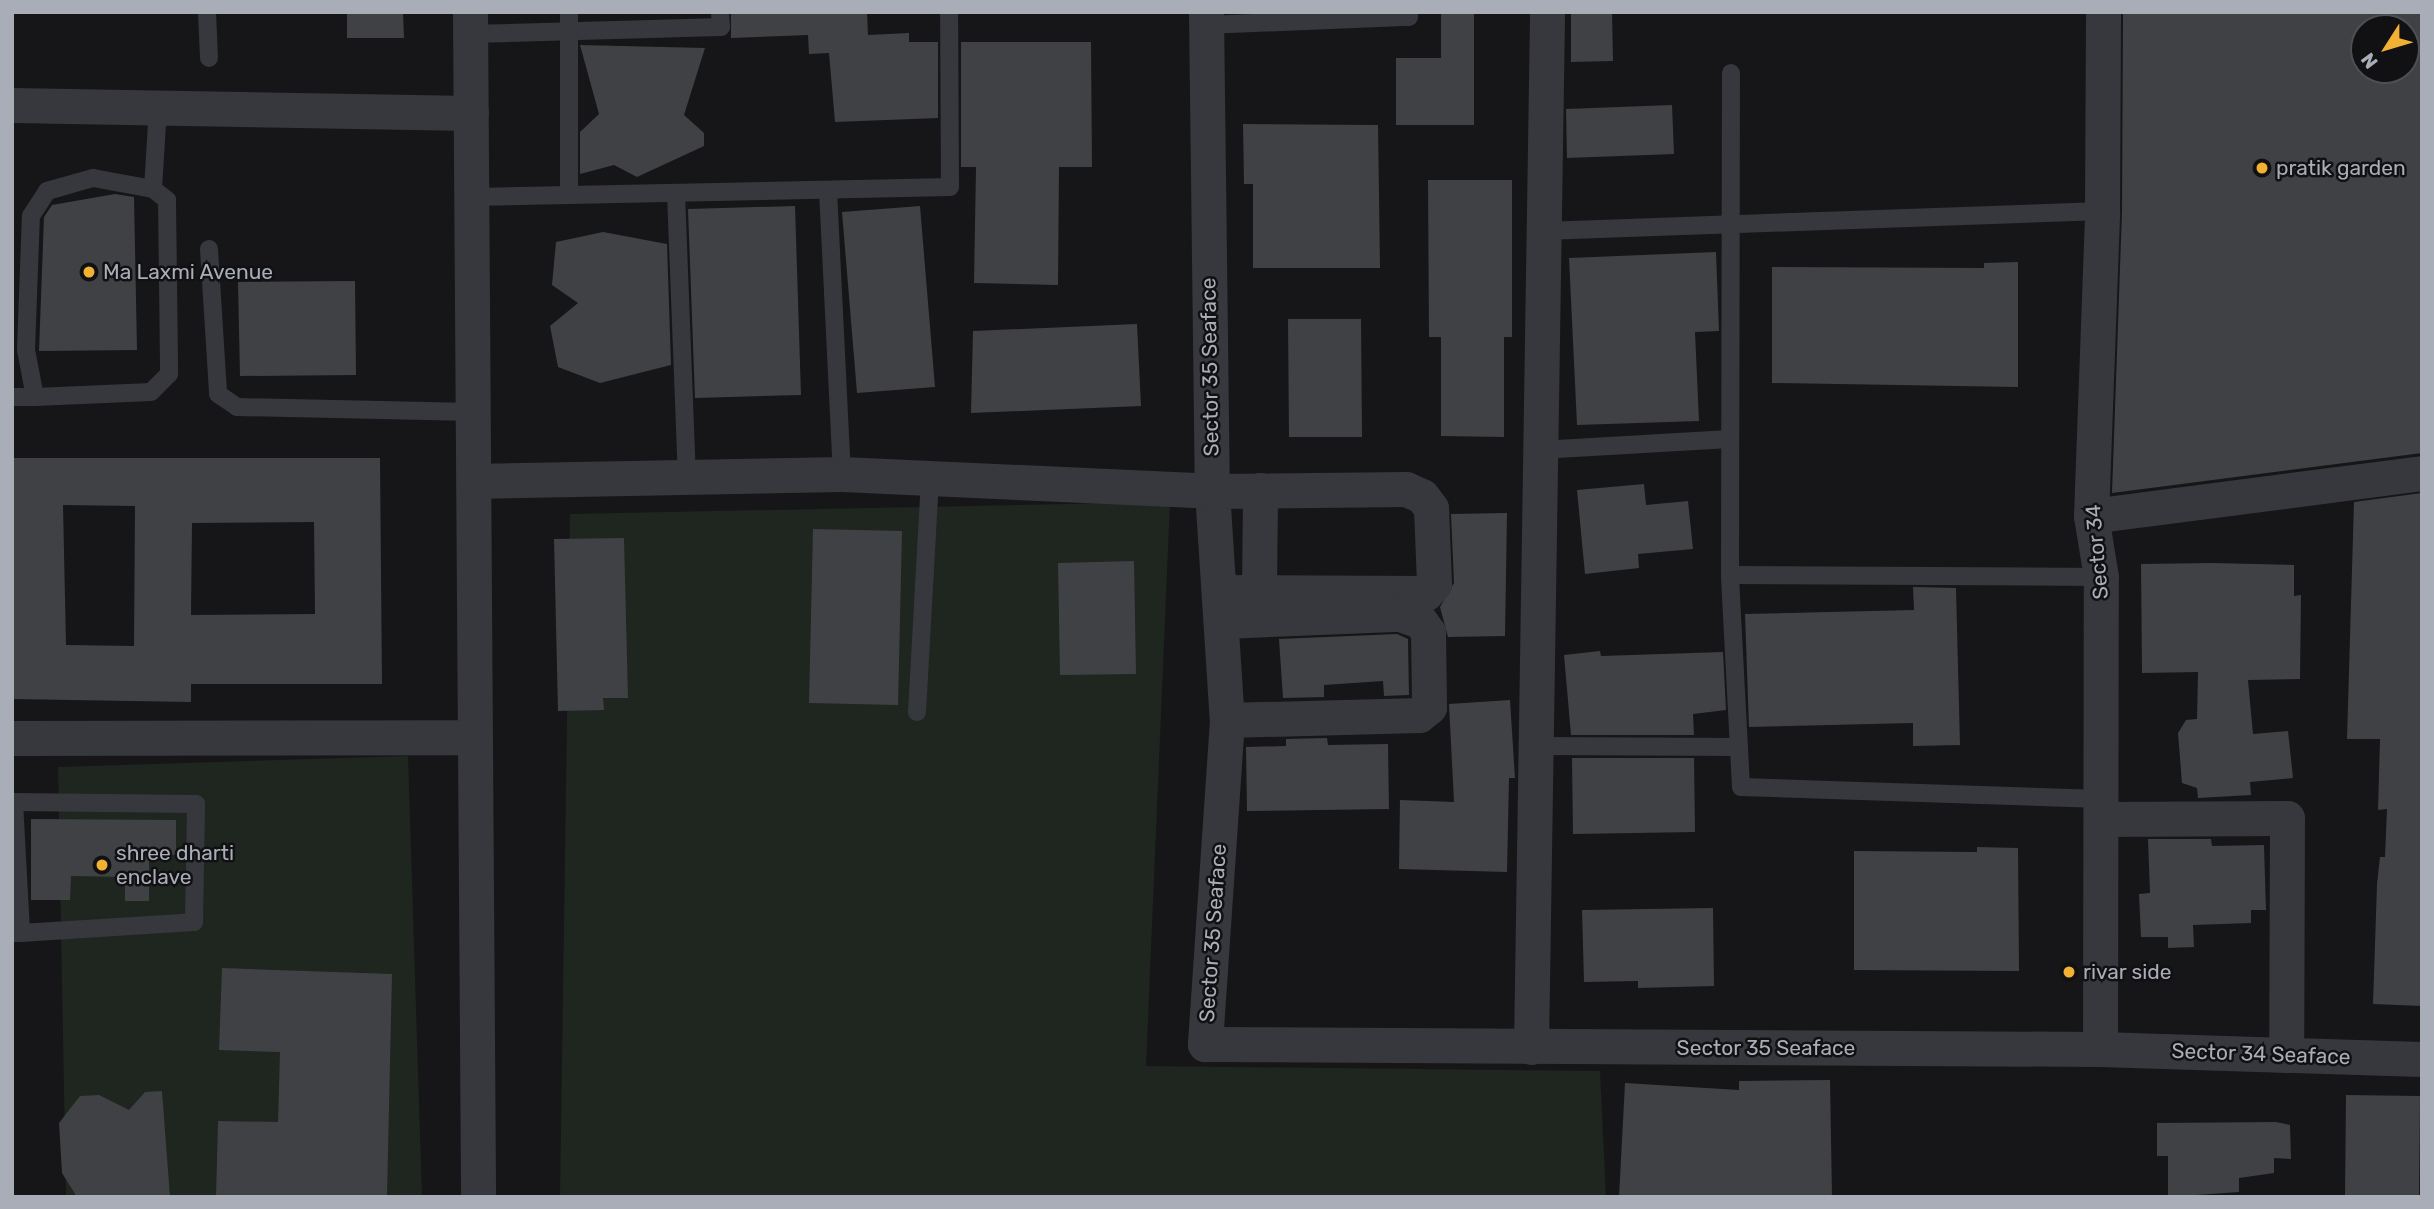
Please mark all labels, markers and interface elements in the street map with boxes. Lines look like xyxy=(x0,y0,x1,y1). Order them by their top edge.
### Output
north arrow xyxy=(2350,14,2420,84)
text: N xyxy=(2356,48,2383,73)
place label: pratik garden xyxy=(2276,155,2406,181)
marker: pratik garden xyxy=(2254,160,2270,176)
place label: Ma Laxmi Avenue xyxy=(103,259,274,285)
marker: Ma Laxmi Avenue xyxy=(81,264,97,280)
street label: Sector 35 Seaface xyxy=(1196,277,1224,457)
street label: Sector 34 xyxy=(2080,503,2114,601)
place label: shree dharti enclave xyxy=(116,840,234,890)
street label: Sector 35 Seaface xyxy=(1194,843,1232,1023)
marker: shree dharti enclave xyxy=(94,857,110,873)
place label: rivar side xyxy=(2083,959,2172,985)
marker: rivar side xyxy=(2061,964,2077,980)
street label: Sector 35 Seaface xyxy=(1676,1035,1856,1061)
street label: Sector 34 Seaface xyxy=(2171,1038,2351,1070)

